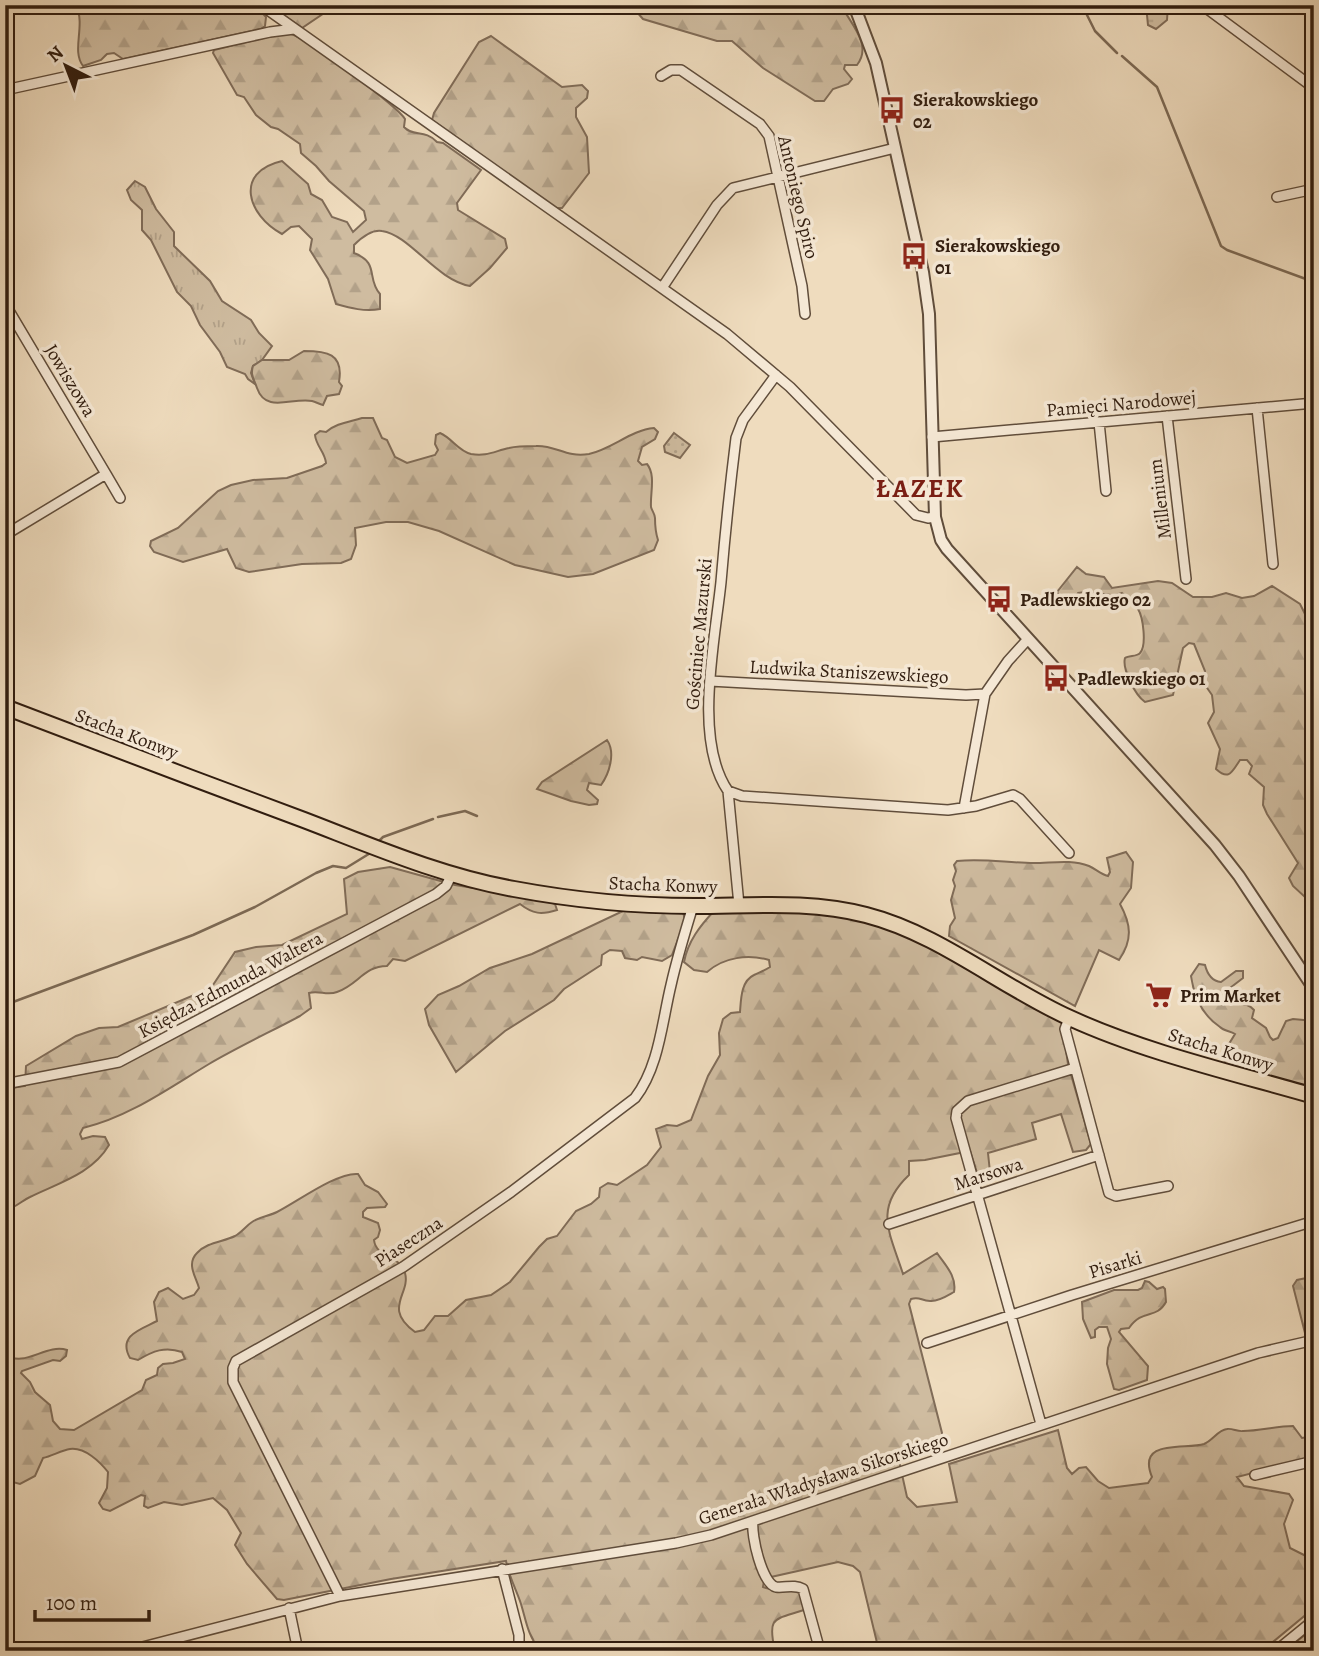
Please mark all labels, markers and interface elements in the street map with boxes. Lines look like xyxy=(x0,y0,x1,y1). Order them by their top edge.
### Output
north arrow xyxy=(32,32,102,102)
text: N xyxy=(41,40,69,68)
place label: Sierakowskiego 02 xyxy=(913,87,1039,135)
bus stop icon: Sierakowskiego 02 xyxy=(877,95,907,125)
street label: Antoniego Spiro xyxy=(771,132,825,261)
place label: Sierakowskiego 01 xyxy=(935,233,1061,281)
bus stop icon: Sierakowskiego 01 xyxy=(899,241,929,271)
street label: Jowiszowa xyxy=(38,339,102,422)
street label: Pamięci Narodowej xyxy=(1045,385,1197,423)
street label: Millenium xyxy=(1142,457,1178,541)
district label: ŁAZEK xyxy=(876,471,964,506)
street label: Gościniec Mazurski xyxy=(679,557,719,711)
bus stop icon: Padlewskiego 02 xyxy=(984,584,1014,614)
place label: Padlewskiego 02 xyxy=(1020,587,1151,613)
street label: Ludwika Staniszewskiego xyxy=(749,654,949,690)
bus stop icon: Padlewskiego 01 xyxy=(1041,663,1071,693)
place label: Padlewskiego 01 xyxy=(1077,666,1206,692)
street label: Stacha Konwy xyxy=(71,702,183,766)
street label: Stacha Konwy xyxy=(608,870,718,900)
street label: Księdza Edmunda Waltera xyxy=(134,925,327,1045)
supermarket icon: Prim Market xyxy=(1144,980,1174,1010)
place label: Prim Market xyxy=(1180,983,1281,1009)
street label: Stacha Konwy xyxy=(1165,1022,1277,1078)
street label: Marsowa xyxy=(951,1151,1026,1197)
street label: Piaseczna xyxy=(369,1210,448,1274)
street label: Pisarki xyxy=(1086,1245,1145,1285)
street label: Generała Władysława Sikorskiego xyxy=(695,1426,952,1532)
scale bar xyxy=(35,1579,149,1623)
text: 100 m xyxy=(46,1589,97,1617)

